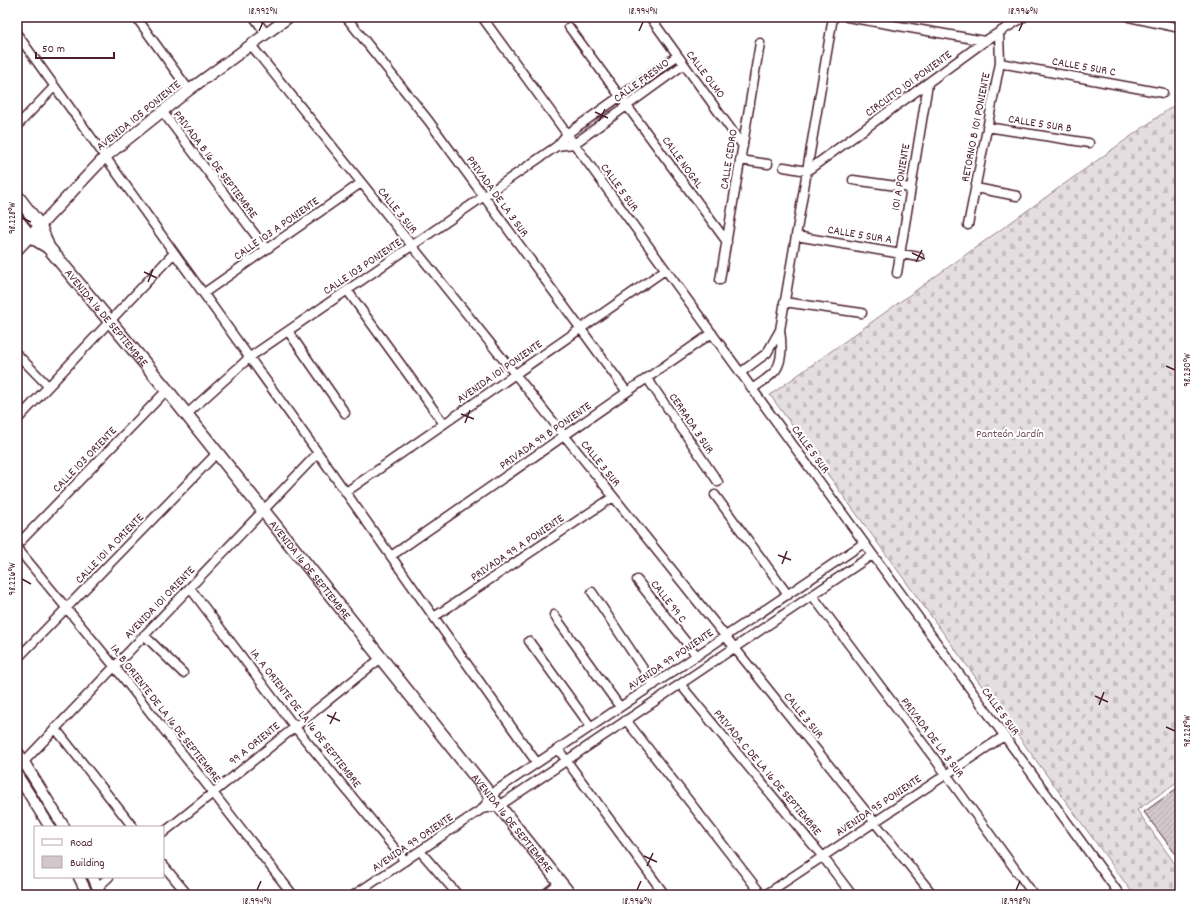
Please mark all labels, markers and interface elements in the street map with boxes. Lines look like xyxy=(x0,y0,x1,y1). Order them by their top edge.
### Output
text: 18.992°N xyxy=(248,5,278,19)
text: 18.994°N xyxy=(628,5,658,19)
text: 18.996°N xyxy=(1008,5,1038,19)
scale bar xyxy=(36,34,114,60)
text: 50 m xyxy=(42,41,65,58)
street label: CALLE OLMO xyxy=(681,47,729,103)
street label: CIRCUITO 101 PONIENTE xyxy=(862,47,956,122)
street label: CALLE 5 SUR C xyxy=(1051,54,1117,81)
street label: CALLE FRESNO xyxy=(610,55,673,107)
street label: RETORNO B 101 PONIENTE xyxy=(958,71,996,183)
street label: AVENIDA 105 PONIENTE xyxy=(93,76,185,155)
street label: PRIVADA B 16 DE SEPTIEMBRE xyxy=(169,107,261,223)
street label: CALLE 5 SUR B xyxy=(1007,111,1073,138)
street label: CALLE CEDRO xyxy=(716,128,743,191)
street label: CALLE NOGAL xyxy=(657,133,707,193)
street label: 101 A PONIENTE xyxy=(888,142,915,212)
street label: PRIVADA DE LA 3 SUR xyxy=(462,153,532,241)
street label: CALLE 5 SUR xyxy=(596,160,642,216)
street label: CALLE 3 SUR xyxy=(373,184,421,238)
street label: CALLE 103 A PONIENTE xyxy=(231,193,323,265)
text: 98.228°W xyxy=(6,202,20,234)
street label: CALLE 5 SUR A xyxy=(826,222,894,249)
street label: CALLE 103 PONIENTE xyxy=(320,234,406,300)
street label: AVENIDA 16 DE SEPTIEMBRE xyxy=(60,266,152,372)
street label: AVENIDA 101 PONIENTE xyxy=(454,336,547,408)
text: 98.230°W xyxy=(1181,353,1195,387)
street label: CERRADA 3 SUR xyxy=(664,390,717,458)
street label: PRIVADA 99 B PONIENTE xyxy=(496,398,596,474)
street label: CALLE 5 SUR xyxy=(787,422,833,478)
street label: CALLE 103 ORIENTE xyxy=(49,423,121,497)
park label: Panteón Jardín xyxy=(976,426,1044,443)
street label: CALLE 3 SUR xyxy=(576,437,624,491)
street label: CALLE 101 A ORIENTE xyxy=(72,510,149,588)
street label: PRIVADA 99 A PONIENTE xyxy=(468,510,568,586)
street label: AVENIDA 16 DE SEPTIEMBRE xyxy=(264,517,354,624)
text: 98.226°W xyxy=(6,562,20,595)
street label: AVENIDA 101 ORIENTE xyxy=(121,562,200,643)
street label: CALLE 99 C xyxy=(646,577,690,627)
street label: AVENIDA 99 PONIENTE xyxy=(625,625,718,695)
street label: 1A. B ORIENTE DE LA 16 DE SEPTIEMBRE xyxy=(105,641,225,787)
street label: 1A. A ORIENTE DE LA 16 DE SEPTIEMBRE xyxy=(245,646,365,793)
street label: CALLE 5 SUR xyxy=(977,684,1023,740)
street label: CALLE 3 SUR xyxy=(779,689,827,743)
street label: PRIVADA DE LA 3 SUR xyxy=(896,694,968,782)
street label: PRIVADA C DE LA 16 DE SEPTIEMBRE xyxy=(709,706,825,840)
text: 98.228°W xyxy=(1181,715,1195,747)
street label: 99 A ORIENTE xyxy=(226,718,284,770)
street label: AVENIDA 16 DE SEPTIEMBRE xyxy=(466,770,557,877)
street label: AVENIDA 95 PONIENTE xyxy=(832,771,926,841)
street label: AVENIDA 99 ORIENTE xyxy=(369,809,457,877)
legend xyxy=(34,826,164,878)
text: Road xyxy=(70,835,92,852)
text: Building xyxy=(70,855,105,872)
text: 18.994°N xyxy=(242,895,272,909)
text: 18.996°N xyxy=(622,895,652,909)
text: 18.998°N xyxy=(1001,895,1031,909)

